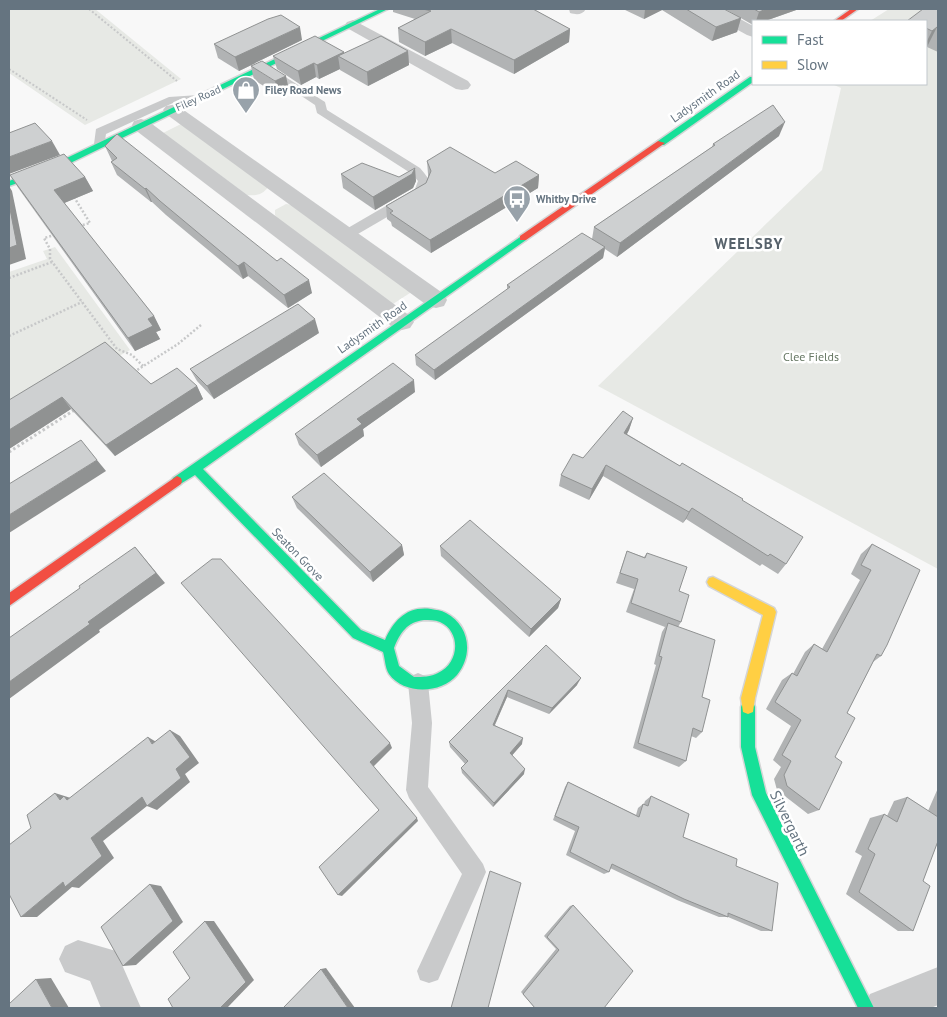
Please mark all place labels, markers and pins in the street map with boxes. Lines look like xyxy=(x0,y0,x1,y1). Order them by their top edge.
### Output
shop icon: Filey Road News xyxy=(231,75,261,114)
place label: Filey Road News xyxy=(265,83,342,97)
bus stop icon: Whitby Drive xyxy=(502,184,532,223)
place label: Whitby Drive xyxy=(536,192,597,206)

